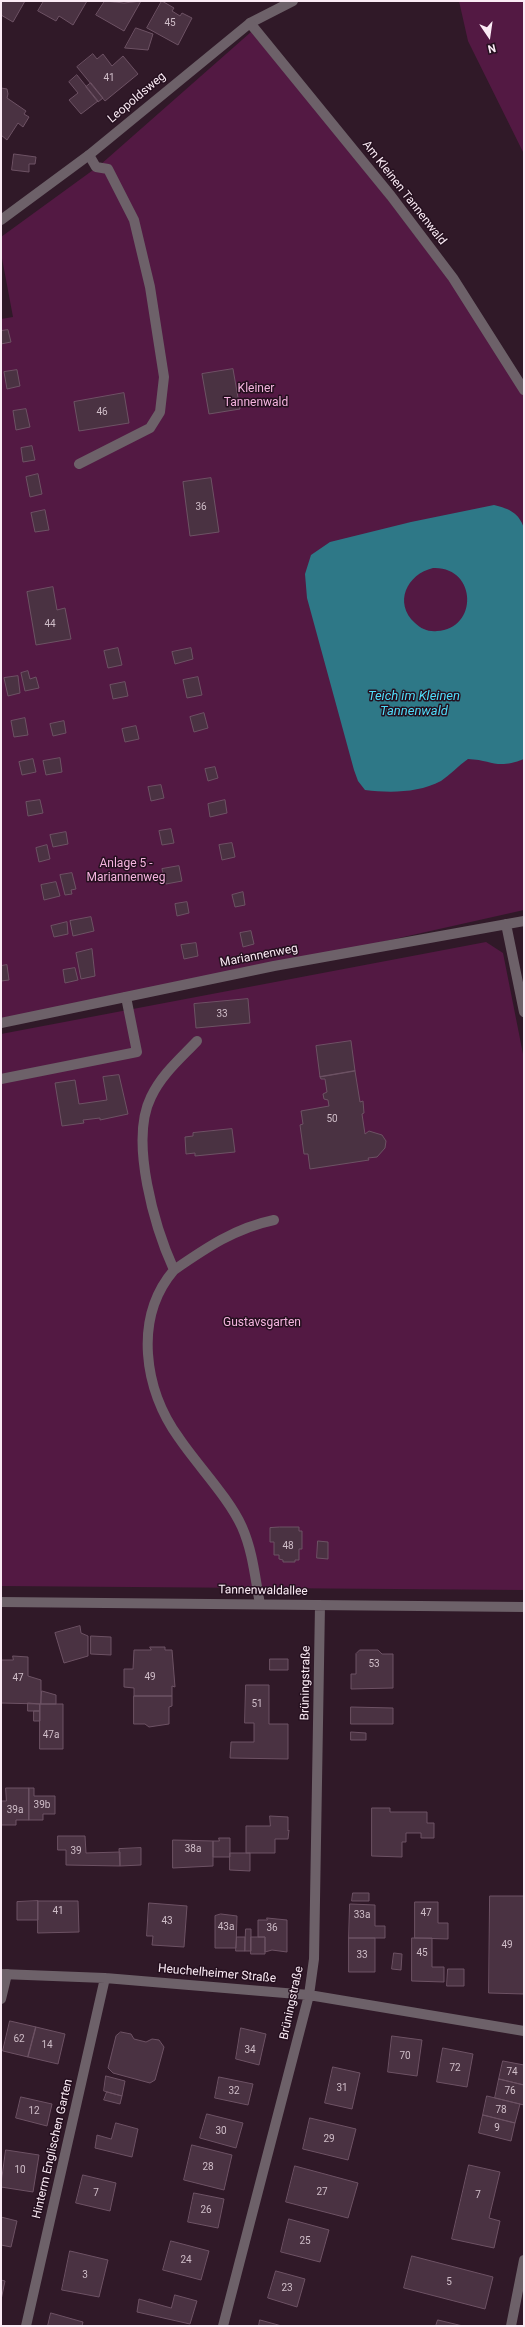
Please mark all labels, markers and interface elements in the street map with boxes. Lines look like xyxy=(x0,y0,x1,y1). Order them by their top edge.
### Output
north arrow xyxy=(469,16,509,56)
house number: 45 xyxy=(164,17,176,29)
text: N xyxy=(487,41,497,55)
street label: Leopoldsweg xyxy=(105,70,169,126)
house number: 41 xyxy=(103,72,115,84)
street label: Am Kleinen Tannenwald xyxy=(359,138,449,248)
park label: Kleiner Tannenwald xyxy=(224,382,288,410)
house number: 46 xyxy=(96,406,108,418)
house number: 36 xyxy=(195,501,207,513)
house number: 44 xyxy=(44,618,56,630)
water label: Teich im Kleinen Tannenwald xyxy=(368,689,460,720)
park label: Anlage 5 - Mariannenweg xyxy=(87,857,165,885)
street label: Mariannenweg xyxy=(219,941,299,971)
house number: 33 xyxy=(216,1008,228,1020)
house number: 50 xyxy=(326,1113,338,1125)
park label: Gustavsgarten xyxy=(223,1316,301,1330)
house number: 48 xyxy=(282,1540,294,1552)
street label: Tannenwaldallee xyxy=(218,1583,308,1599)
street label: Brüningstraße xyxy=(298,1645,314,1721)
house number: 53 xyxy=(368,1658,380,1670)
house number: 49 xyxy=(144,1671,156,1683)
house number: 47 xyxy=(12,1672,24,1684)
house number: 51 xyxy=(251,1698,263,1710)
house number: 47a xyxy=(43,1729,59,1741)
house number: 39b xyxy=(34,1799,50,1811)
house number: 39a xyxy=(7,1804,23,1816)
house number: 38a xyxy=(185,1843,201,1855)
house number: 39 xyxy=(70,1845,82,1857)
house number: 41 xyxy=(52,1905,64,1917)
house number: 47 xyxy=(420,1907,432,1919)
house number: 33a xyxy=(354,1909,370,1921)
house number: 43 xyxy=(161,1915,173,1927)
house number: 43a xyxy=(218,1921,234,1933)
house number: 36 xyxy=(266,1922,278,1934)
house number: 49 xyxy=(501,1939,513,1951)
house number: 45 xyxy=(416,1947,428,1959)
house number: 33 xyxy=(356,1949,368,1961)
street label: Heuchelheimer Straße xyxy=(157,1962,277,1986)
street label: Brüningstraße xyxy=(277,1965,307,2041)
house number: 62 xyxy=(13,2033,25,2045)
house number: 14 xyxy=(41,2039,53,2051)
house number: 34 xyxy=(244,2044,256,2056)
house number: 70 xyxy=(399,2050,411,2062)
house number: 72 xyxy=(449,2062,461,2074)
house number: 74 xyxy=(506,2066,518,2078)
street label: Hinterm Englischen Garten xyxy=(30,2078,76,2220)
house number: 31 xyxy=(336,2082,348,2094)
house number: 32 xyxy=(228,2085,240,2097)
house number: 76 xyxy=(504,2085,516,2097)
house number: 78 xyxy=(495,2104,507,2116)
house number: 12 xyxy=(28,2105,40,2117)
house number: 9 xyxy=(494,2122,500,2134)
house number: 30 xyxy=(215,2125,227,2137)
house number: 29 xyxy=(323,2133,335,2145)
house number: 28 xyxy=(202,2161,214,2173)
house number: 10 xyxy=(14,2164,26,2176)
house number: 27 xyxy=(316,2186,328,2198)
house number: 7 xyxy=(93,2187,99,2199)
house number: 7 xyxy=(475,2189,481,2201)
house number: 26 xyxy=(200,2204,212,2216)
house number: 25 xyxy=(299,2235,311,2247)
house number: 24 xyxy=(180,2254,192,2266)
house number: 3 xyxy=(82,2269,88,2281)
house number: 5 xyxy=(446,2276,452,2288)
house number: 23 xyxy=(281,2282,293,2294)

